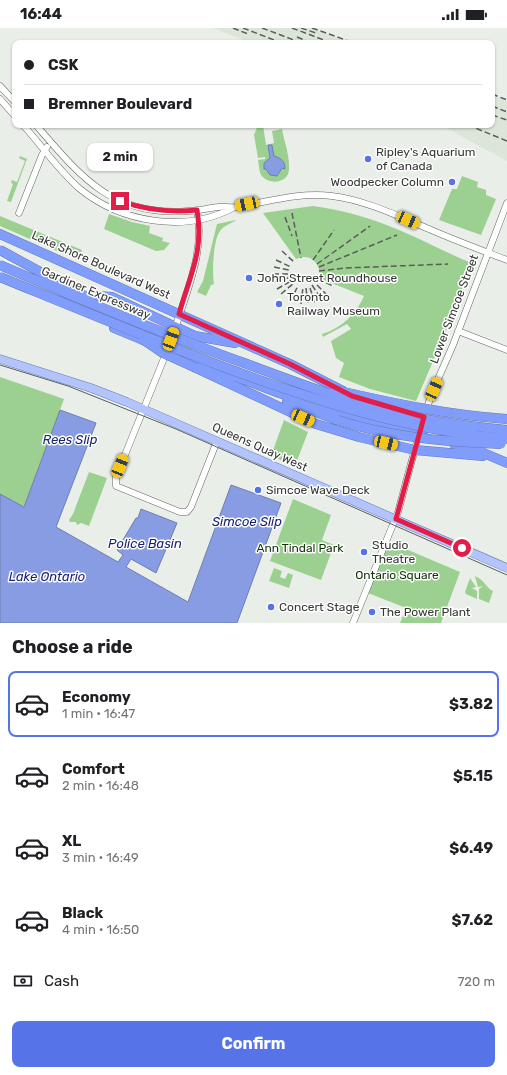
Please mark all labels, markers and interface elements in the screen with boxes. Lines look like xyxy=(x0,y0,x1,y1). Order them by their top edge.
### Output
text: 16:44 xyxy=(20,5,62,23)
text: CSK xyxy=(48,56,78,74)
text: Bremner Boulevard xyxy=(48,95,192,113)
callout: 2 min xyxy=(87,143,153,171)
place label: Ripley's Aquarium of Canada xyxy=(376,145,475,173)
text: 2 min xyxy=(102,149,138,164)
marker: Ripley's Aquarium of Canada xyxy=(363,154,373,164)
place label: Woodpecker Column xyxy=(330,175,444,189)
marker: Woodpecker Column xyxy=(447,177,457,187)
route end xyxy=(111,192,129,210)
car xyxy=(234,196,260,212)
car xyxy=(395,210,421,230)
street label: Lake Shore Boulevard West xyxy=(29,228,173,302)
street label: Lower Simcoe Street xyxy=(427,252,481,366)
street label: Gardiner Expressway xyxy=(39,264,153,322)
place label: John Street Roundhouse xyxy=(257,271,397,285)
marker: John Street Roundhouse xyxy=(244,273,254,283)
place label: Toronto Railway Museum xyxy=(287,290,380,318)
marker: Toronto Railway Museum xyxy=(274,299,284,309)
car xyxy=(161,326,181,352)
car xyxy=(424,376,444,402)
car xyxy=(290,408,316,428)
street label: Queens Quay West xyxy=(210,420,310,474)
water label: Rees Slip xyxy=(43,432,98,447)
car xyxy=(373,434,399,452)
car xyxy=(110,453,130,479)
place label: Simcoe Wave Deck xyxy=(266,483,371,497)
marker: Simcoe Wave Deck xyxy=(253,485,263,495)
water label: Simcoe Slip xyxy=(212,514,282,529)
water label: Police Basin xyxy=(108,536,182,551)
place label: Studio Theatre xyxy=(372,538,415,566)
route start xyxy=(453,539,471,557)
park label: Ann Tindal Park xyxy=(257,541,344,555)
marker: Studio Theatre xyxy=(359,547,369,557)
park label: Ontario Square xyxy=(355,568,439,582)
water label: Lake Ontario xyxy=(9,569,85,584)
place label: Concert Stage xyxy=(279,600,360,614)
marker: Concert Stage xyxy=(266,602,276,612)
place label: The Power Plant xyxy=(380,605,471,619)
marker: The Power Plant xyxy=(367,607,377,617)
text: Choose a ride xyxy=(12,636,133,658)
icon: car xyxy=(14,686,50,722)
text: Economy xyxy=(62,688,131,706)
text: $3.82 xyxy=(449,695,493,713)
text: 1 min · 16:47 xyxy=(62,706,135,721)
icon: car xyxy=(14,758,50,794)
text: Comfort xyxy=(62,760,125,778)
text: $5.15 xyxy=(453,767,493,785)
text: 2 min · 16:48 xyxy=(62,778,139,793)
icon: car xyxy=(14,830,50,866)
text: XL xyxy=(62,832,81,850)
text: $6.49 xyxy=(449,839,493,857)
text: 3 min · 16:49 xyxy=(62,850,139,865)
icon: car xyxy=(14,902,50,938)
text: Black xyxy=(62,904,103,922)
text: $7.62 xyxy=(452,911,493,929)
text: 4 min · 16:50 xyxy=(62,922,139,937)
icon: cash xyxy=(12,970,34,992)
text: Cash xyxy=(44,972,79,990)
text: 720 m xyxy=(458,974,495,989)
button: Confirm xyxy=(12,1021,495,1067)

